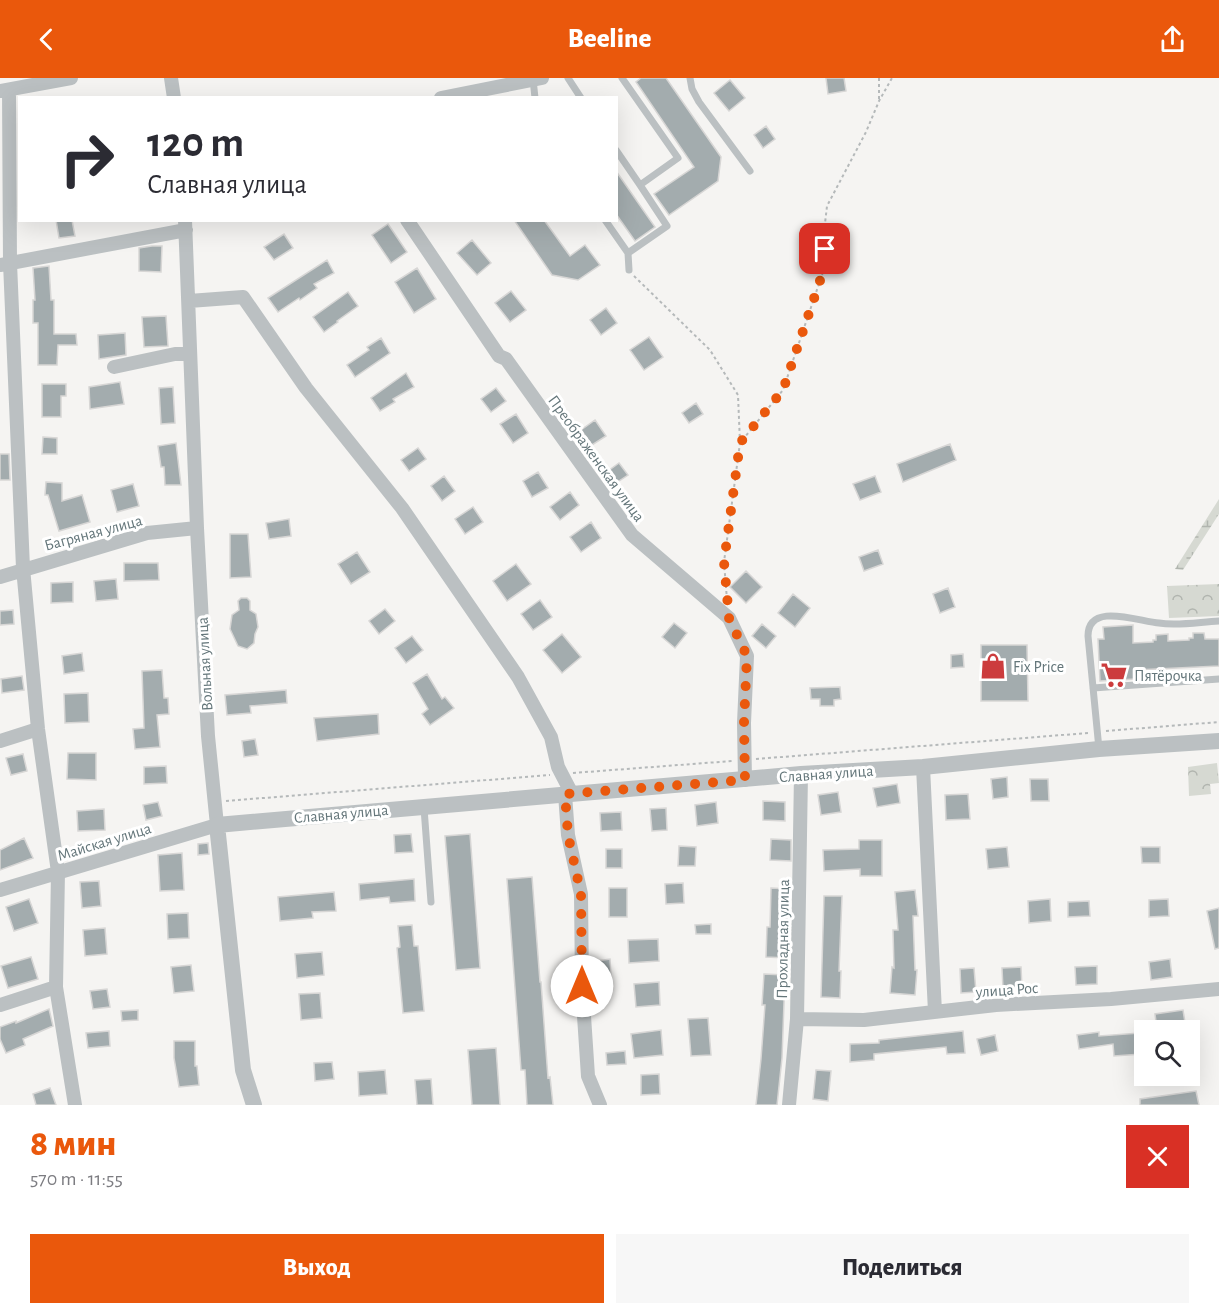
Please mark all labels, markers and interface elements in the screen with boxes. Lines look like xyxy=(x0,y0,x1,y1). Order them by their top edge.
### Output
icon: back xyxy=(30,23,63,56)
icon: share xyxy=(1156,23,1189,56)
text: Beeline xyxy=(568,25,651,52)
icon: right xyxy=(48,120,126,198)
text: 120 m xyxy=(147,122,244,164)
text: Славная улица xyxy=(147,171,307,198)
pin xyxy=(799,223,850,274)
icon: arrive xyxy=(808,232,841,265)
street label: Преображенская улица xyxy=(544,392,647,525)
street label: Багряная улица xyxy=(43,512,144,555)
street label: Вольная улица xyxy=(195,616,216,711)
shop icon: Fix Price xyxy=(978,651,1008,681)
place label: Fix Price xyxy=(1013,659,1064,675)
supermarket icon: Пятёрочка xyxy=(1099,660,1129,690)
place label: Пятёрочка xyxy=(1134,668,1202,684)
street label: Славная улица xyxy=(778,763,874,786)
street label: Славная улица xyxy=(293,802,389,827)
street label: Майская улица xyxy=(55,820,153,865)
street label: Прохладная улица xyxy=(774,879,793,999)
position arrow xyxy=(550,954,614,1018)
street label: улица Рос xyxy=(974,980,1039,1001)
map controls xyxy=(1134,1020,1200,1086)
button: search xyxy=(1134,1020,1200,1086)
button: close xyxy=(1126,1125,1189,1188)
text: 8 мин xyxy=(30,1126,116,1162)
text: 570 m · 11:55 xyxy=(30,1169,123,1189)
button: Выход xyxy=(30,1234,604,1303)
button: Поделиться xyxy=(616,1234,1189,1303)

